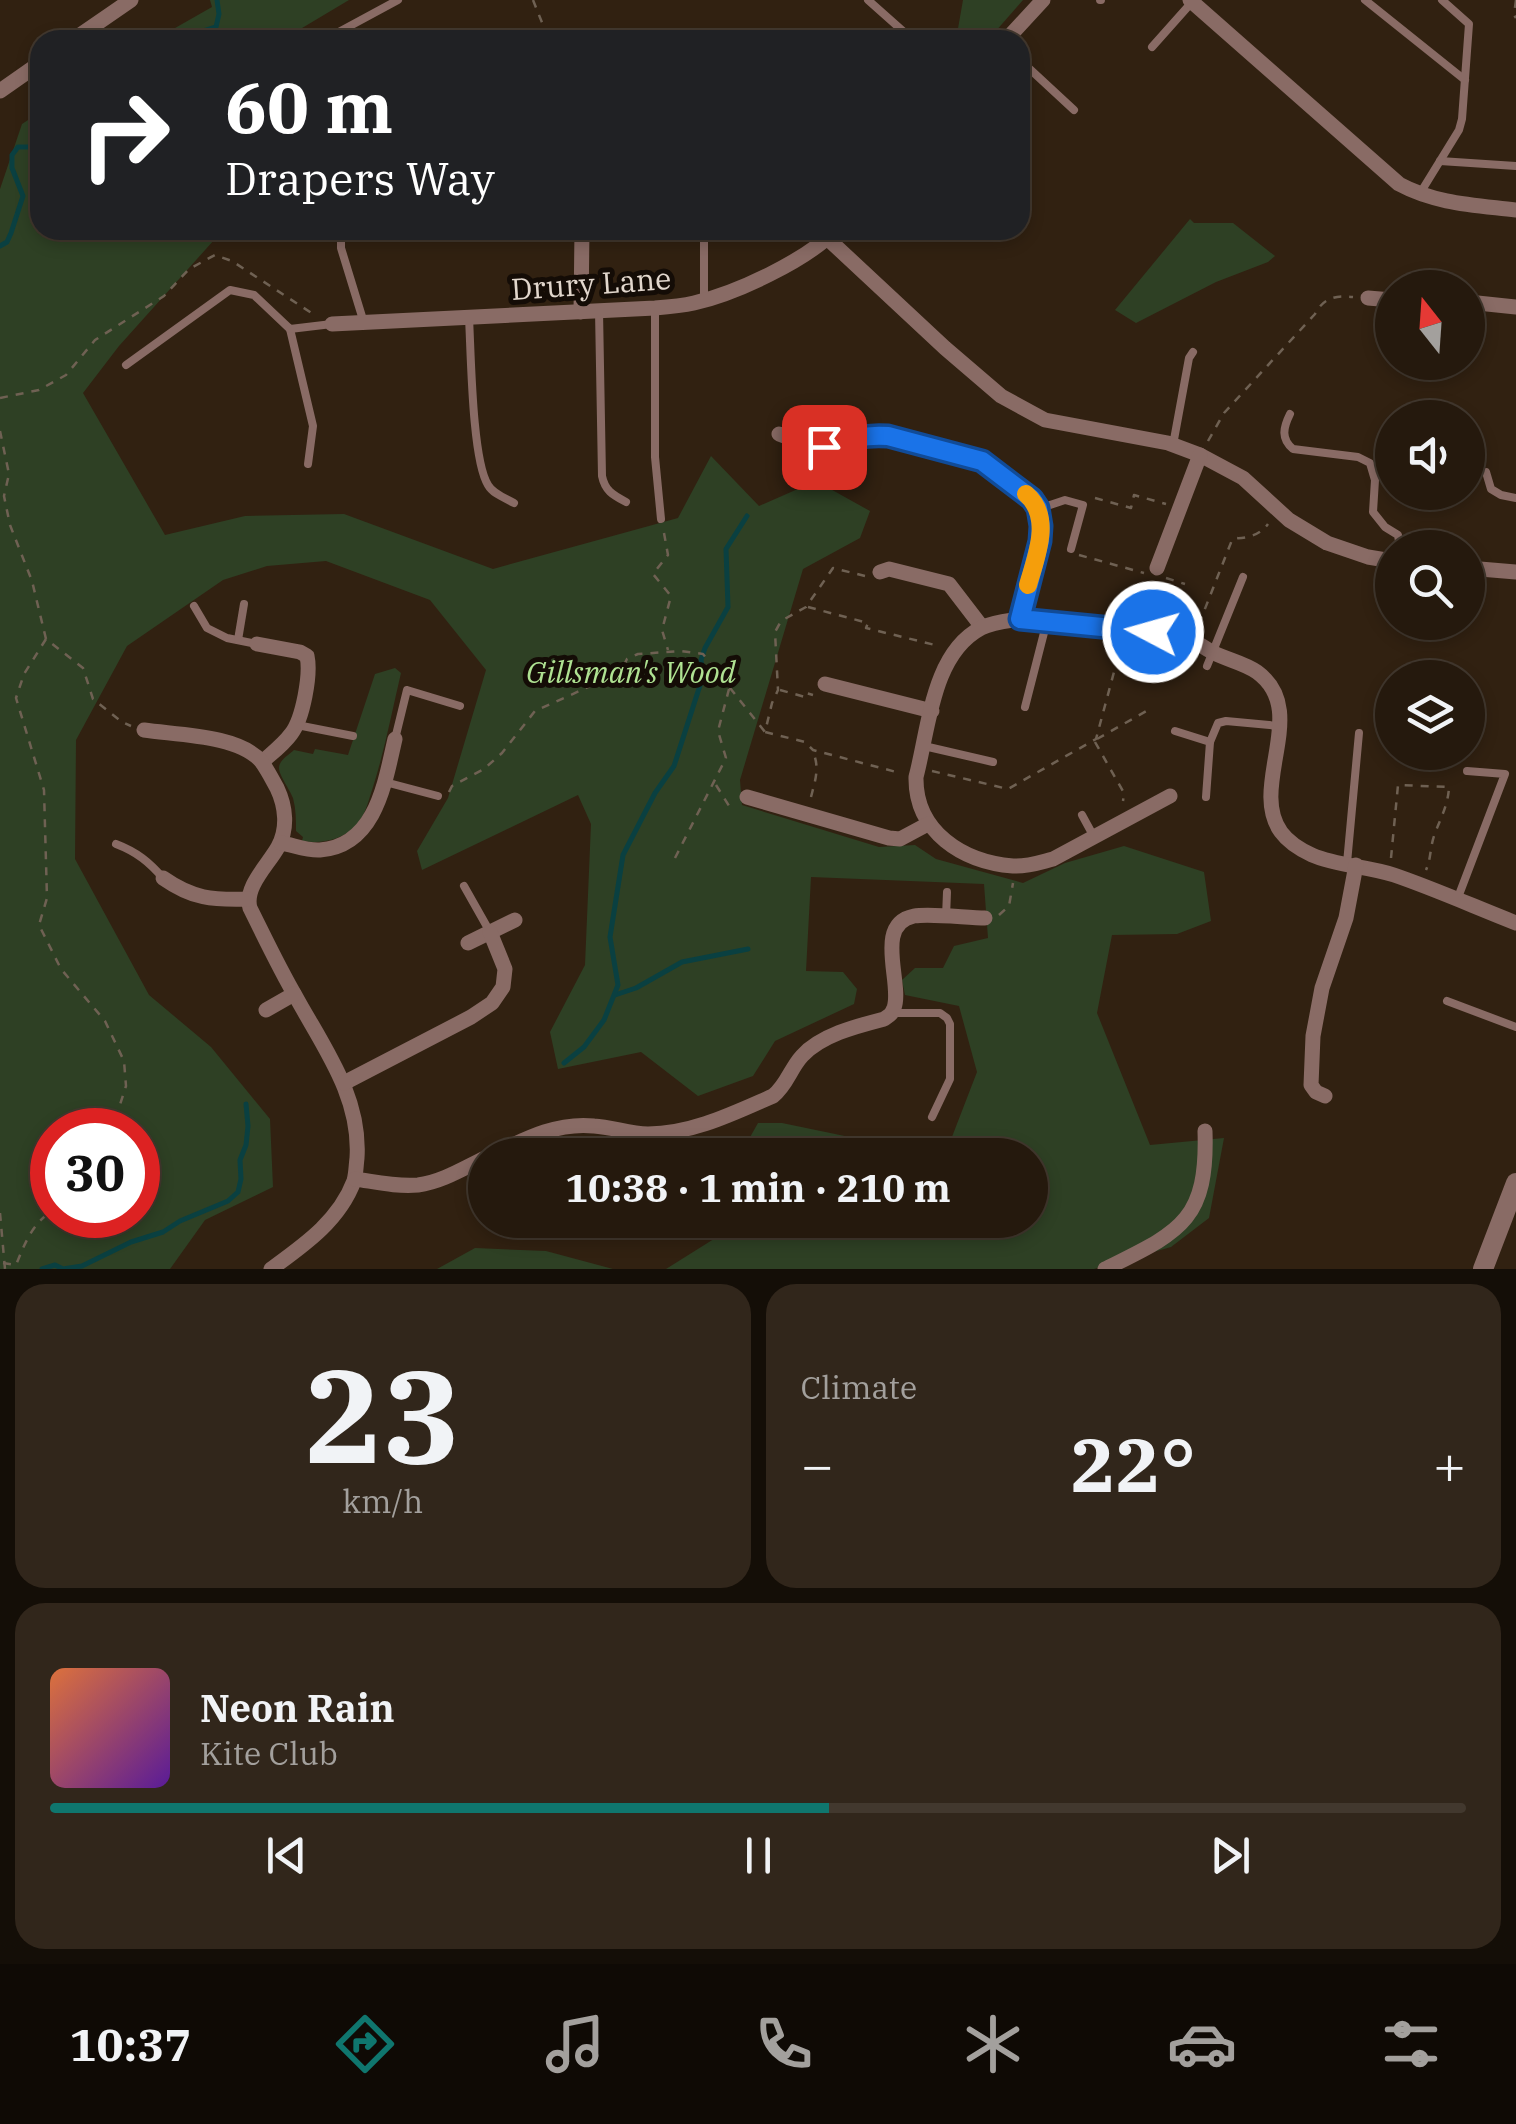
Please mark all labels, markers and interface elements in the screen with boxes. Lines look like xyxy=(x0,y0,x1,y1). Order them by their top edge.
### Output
text: 60 m xyxy=(225,61,393,152)
icon: right xyxy=(60,70,190,200)
text: Drapers Way xyxy=(225,149,495,207)
street label: Drury Lane xyxy=(510,258,672,308)
north arrow xyxy=(1375,270,1485,380)
map controls xyxy=(1375,270,1485,770)
button: sound xyxy=(1375,400,1485,510)
pin xyxy=(782,405,867,490)
icon: arrive xyxy=(797,420,852,475)
button: search xyxy=(1375,530,1485,640)
position arrow xyxy=(1101,580,1205,684)
park label: Gillsman's Wood xyxy=(526,652,737,691)
button: layers xyxy=(1375,660,1485,770)
speed limit sign: 30 xyxy=(30,1108,160,1238)
text: 10:38 · 1 min · 210 m xyxy=(565,1163,951,1212)
text: 23 xyxy=(305,1330,461,1499)
text: Climate xyxy=(801,1366,917,1408)
text: 22° xyxy=(1071,1415,1196,1513)
text: − xyxy=(801,1429,834,1500)
text: + xyxy=(1433,1429,1466,1500)
text: km/h xyxy=(342,1480,423,1522)
text: Neon Rain xyxy=(200,1683,395,1732)
text: Kite Club xyxy=(200,1732,338,1774)
icon: previous xyxy=(259,1828,314,1883)
icon: pause xyxy=(731,1828,786,1883)
icon: next xyxy=(1203,1828,1258,1883)
icon: directions xyxy=(330,2009,400,2079)
icon: music xyxy=(540,2009,610,2079)
icon: phone xyxy=(749,2009,819,2079)
icon: climate xyxy=(958,2009,1028,2079)
icon: car xyxy=(1167,2009,1237,2079)
icon: filters xyxy=(1376,2009,1446,2079)
text: 10:37 xyxy=(70,2015,191,2073)

